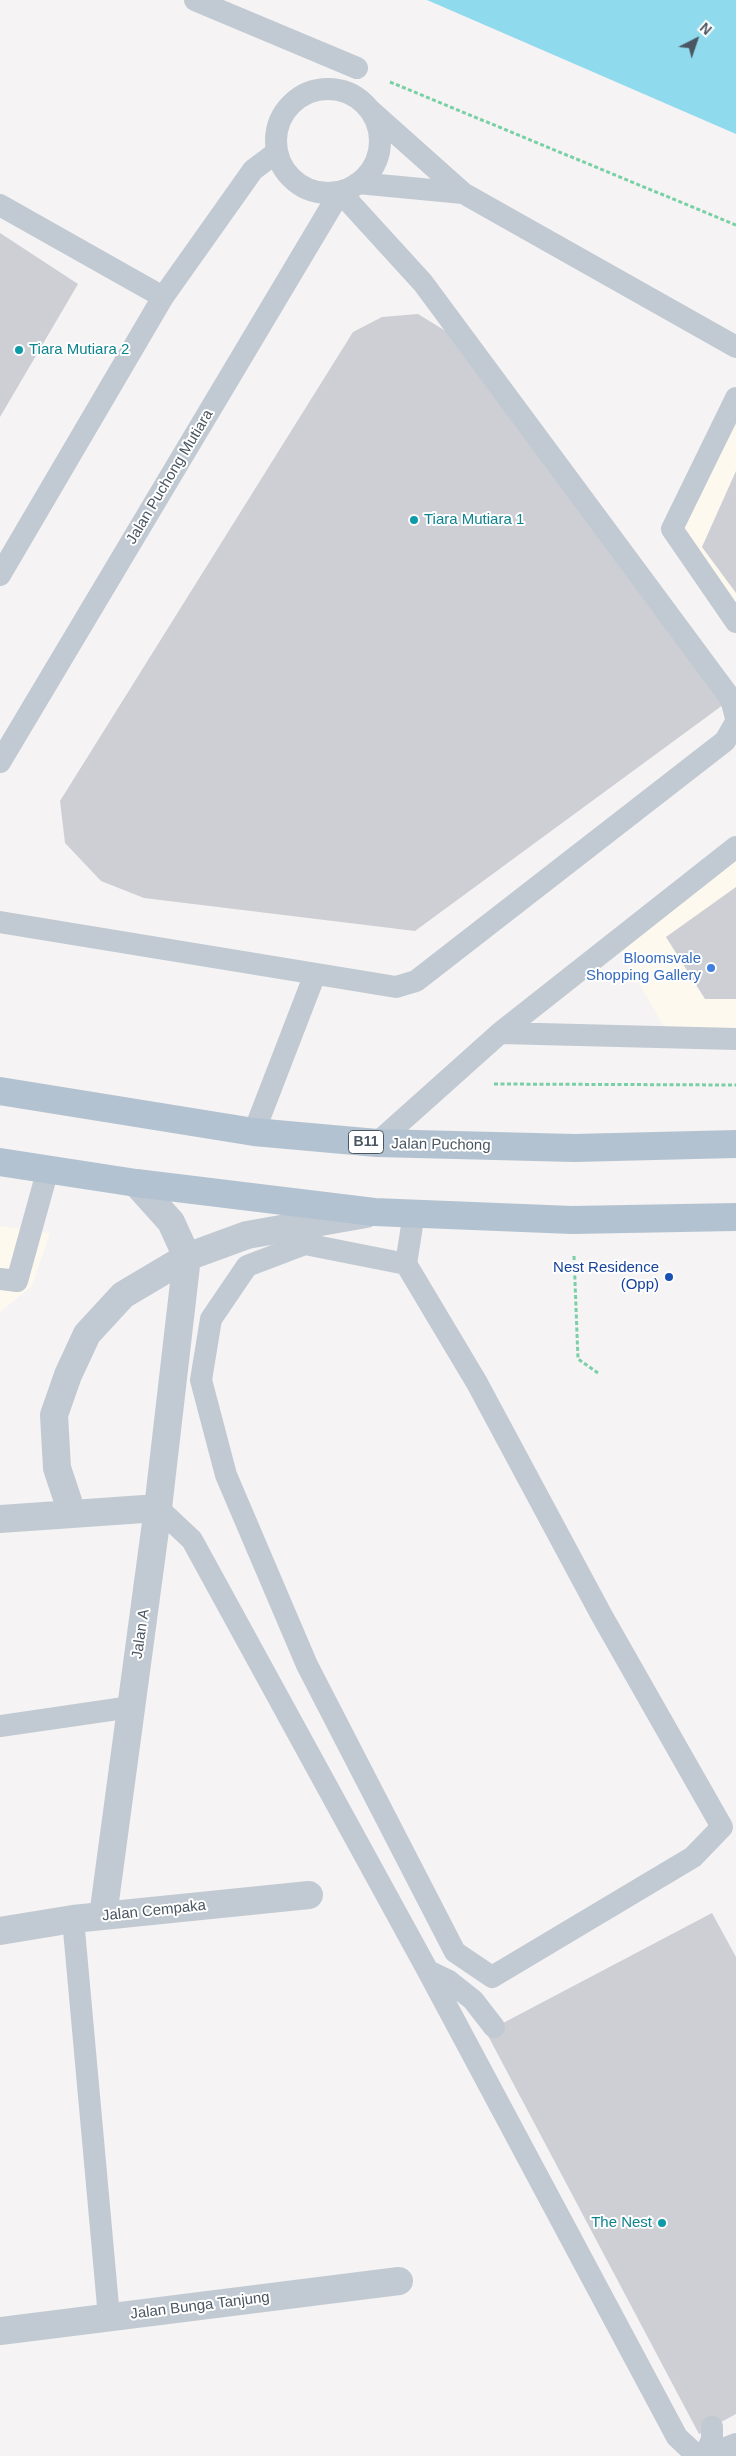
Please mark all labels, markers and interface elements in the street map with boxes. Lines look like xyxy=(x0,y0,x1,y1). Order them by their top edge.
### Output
north arrow xyxy=(671,15,721,65)
text: N xyxy=(697,19,715,38)
place label: Tiara Mutiara 2 xyxy=(29,341,129,359)
marker: Tiara Mutiara 2 xyxy=(13,344,25,356)
street label: Jalan Puchong Mutiara xyxy=(123,407,217,547)
place label: Tiara Mutiara 1 xyxy=(424,511,524,529)
marker: Tiara Mutiara 1 xyxy=(408,514,420,526)
place label: Bloomsvale Shopping Gallery xyxy=(586,950,701,985)
marker: Bloomsvale Shopping Gallery xyxy=(705,962,717,974)
road number: B11 xyxy=(348,1130,384,1154)
street label: Jalan Puchong xyxy=(391,1135,491,1155)
place label: Nest Residence (Opp) xyxy=(553,1259,659,1294)
marker: Nest Residence (Opp) xyxy=(663,1271,675,1283)
street label: Jalan A xyxy=(129,1608,153,1660)
street label: Jalan Cempaka xyxy=(101,1897,207,1925)
place label: The Nest xyxy=(591,2214,652,2232)
marker: The Nest xyxy=(656,2217,668,2229)
street label: Jalan Bunga Tanjung xyxy=(129,2289,271,2323)

